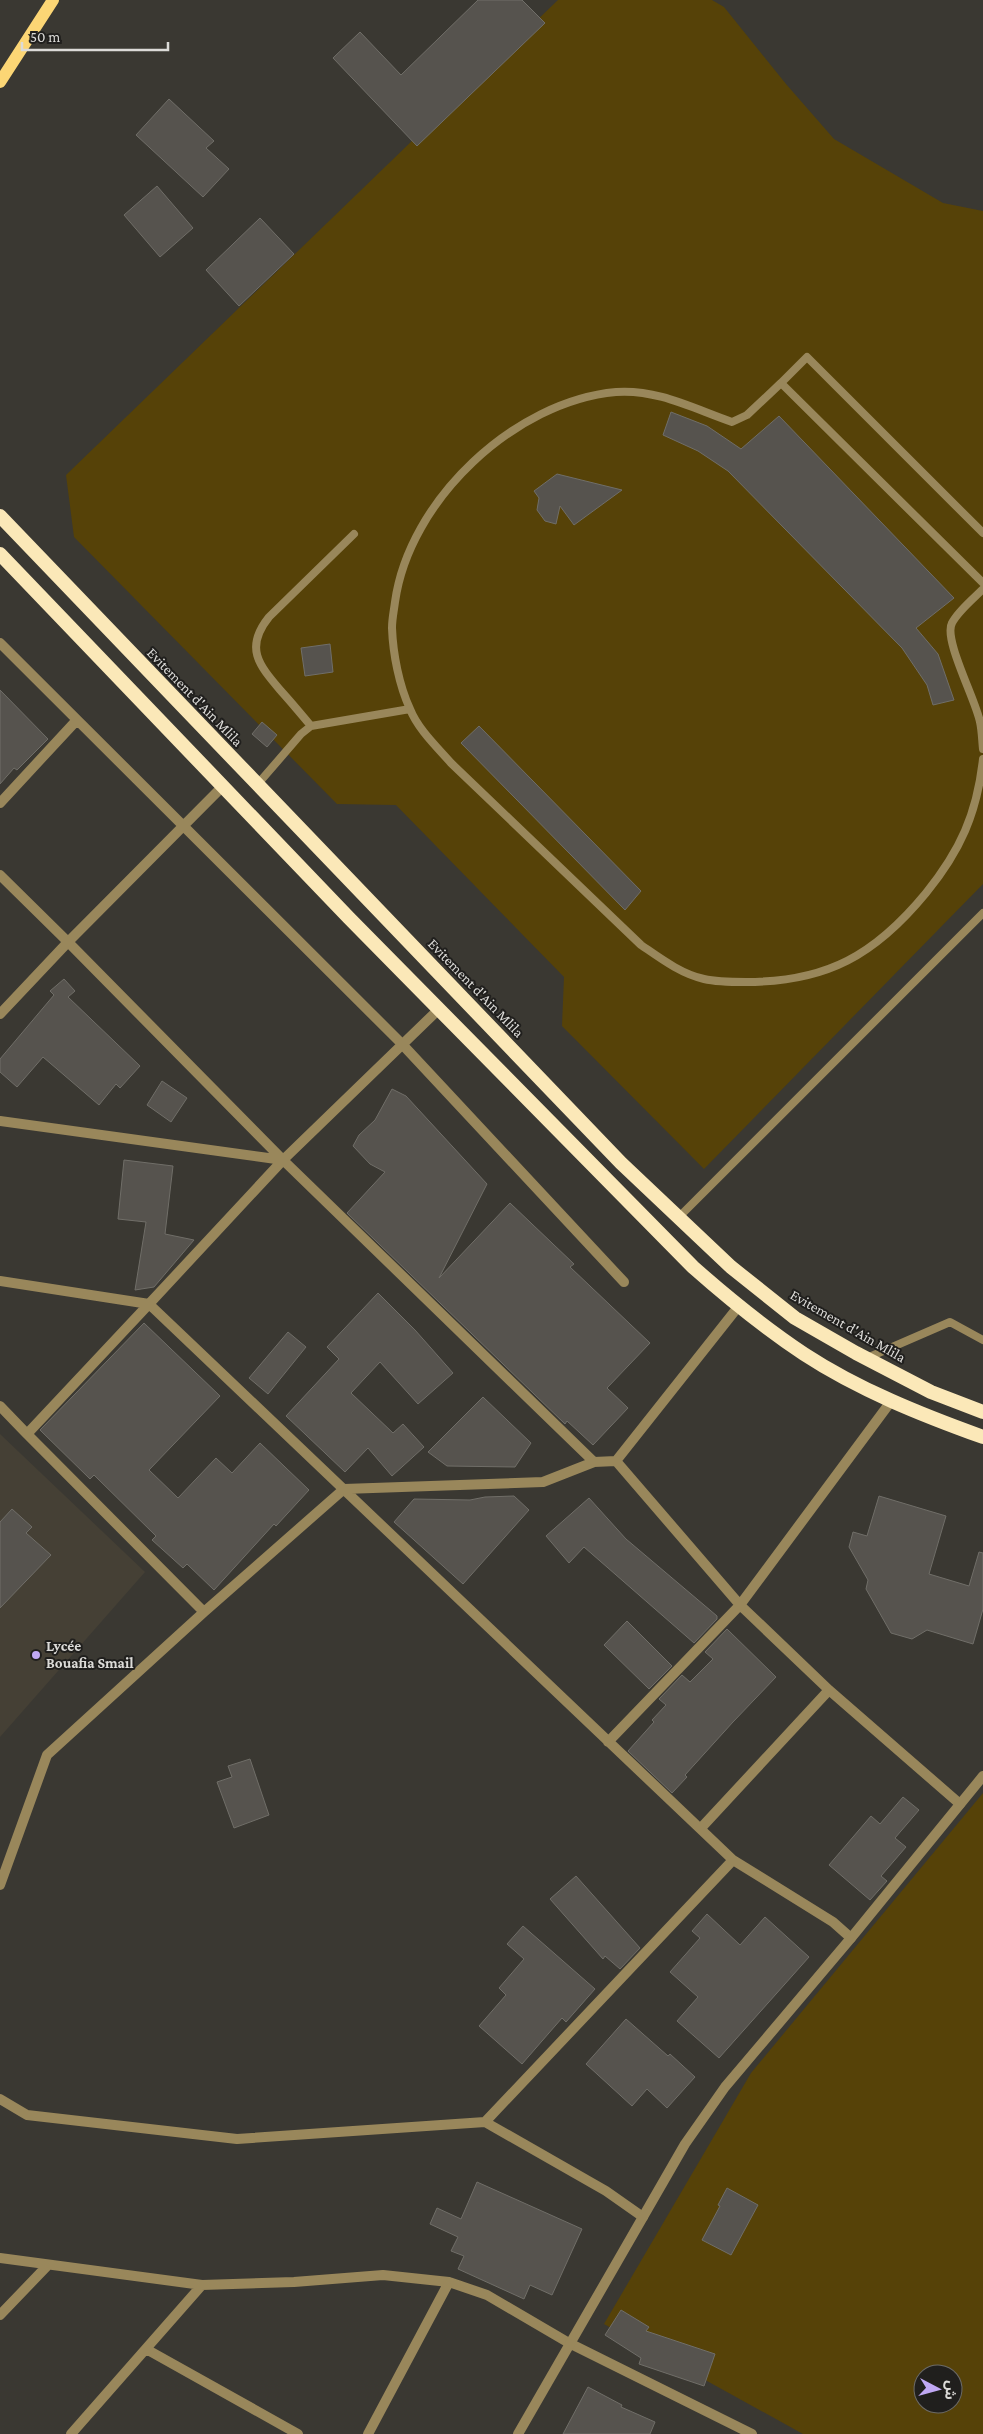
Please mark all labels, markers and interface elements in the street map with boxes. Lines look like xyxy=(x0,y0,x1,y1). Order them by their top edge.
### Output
scale bar xyxy=(22,20,169,52)
text: 50 m xyxy=(30,29,60,45)
street label: Evitement d'Ain Mlila xyxy=(144,645,246,749)
street label: Evitement d'Ain Mlila xyxy=(425,936,527,1040)
street label: Evitement d'Ain Mlila xyxy=(788,1286,909,1366)
place label: Lycée Bouafia Smail xyxy=(46,1638,134,1671)
marker: Lycée Bouafia Smail xyxy=(30,1649,42,1661)
north arrow xyxy=(913,2364,963,2414)
text: ش xyxy=(942,2380,960,2401)

